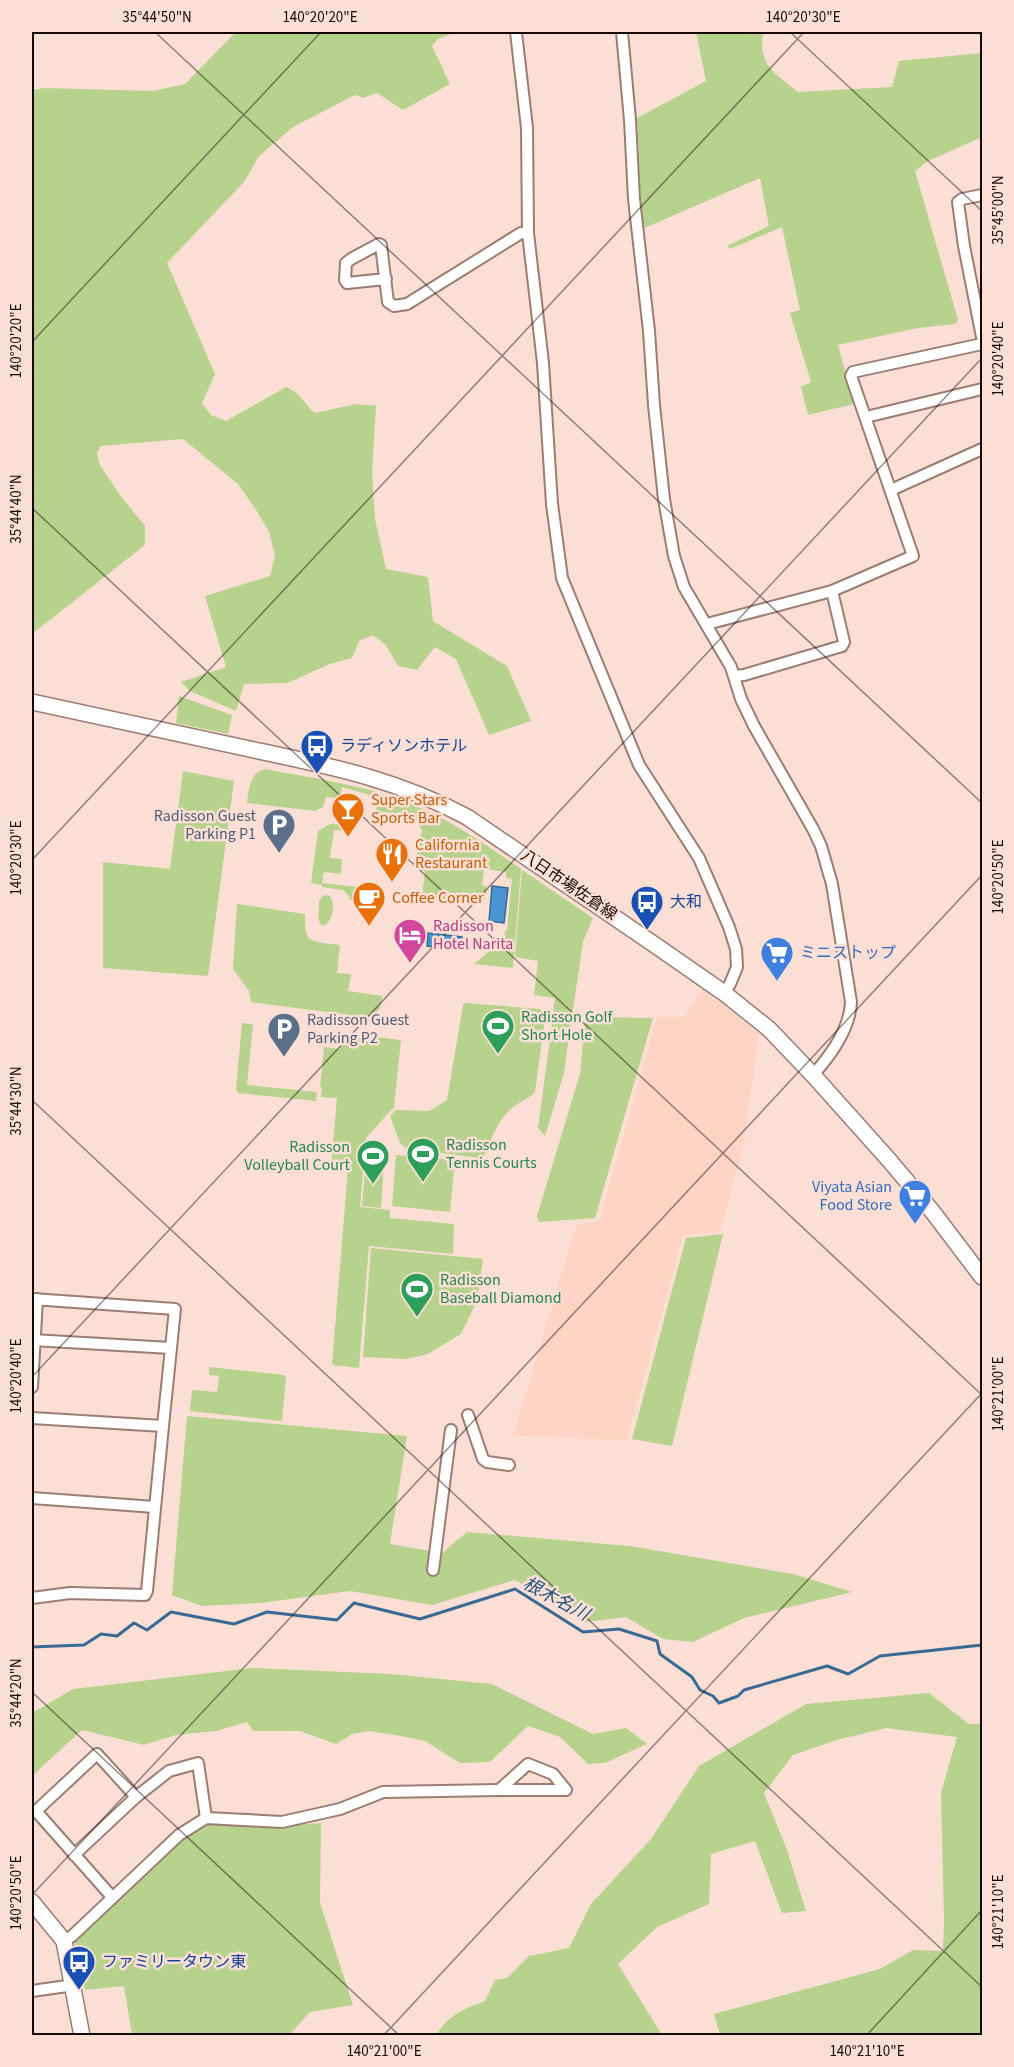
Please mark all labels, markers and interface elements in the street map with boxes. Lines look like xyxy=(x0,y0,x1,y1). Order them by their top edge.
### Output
text: 35°44'50"N xyxy=(122,7,192,28)
text: 140°20'20"E xyxy=(282,7,358,28)
text: 140°20'30"E xyxy=(765,7,841,28)
text: 35°45'00"N xyxy=(988,175,1009,245)
text: 140°20'20"E xyxy=(6,303,27,379)
text: 140°20'40"E xyxy=(988,321,1009,397)
text: 35°44'40"N xyxy=(6,474,27,544)
bus stop icon: ラディソンホテル xyxy=(299,728,335,775)
place label: ラディソンホテル xyxy=(340,735,467,757)
place label: Super Stars Sports Bar xyxy=(371,789,448,829)
bar icon: Super Stars Sports Bar xyxy=(330,791,366,838)
place label: Radisson Guest Parking P1 xyxy=(154,805,257,845)
parking icon: Radisson Guest Parking P1 xyxy=(261,807,297,854)
text: 140°20'30"E xyxy=(6,820,27,896)
place label: California Restaurant xyxy=(415,834,488,874)
restaurant icon: California Restaurant xyxy=(374,836,410,883)
text: 140°20'50"E xyxy=(988,839,1009,915)
street label: 八日市場佐倉線 xyxy=(516,845,622,925)
cafe icon: Coffee Corner xyxy=(351,880,387,927)
bus stop icon: 大和 xyxy=(629,884,665,931)
place label: Coffee Corner xyxy=(392,887,484,909)
place label: 大和 xyxy=(670,891,702,913)
place label: Radisson Hotel Narita xyxy=(433,915,513,955)
hotel icon: Radisson Hotel Narita xyxy=(392,917,428,964)
supermarket icon: ミニストップ xyxy=(759,935,795,982)
place label: ミニストップ xyxy=(800,942,896,964)
place label: Radisson Golf Short Hole xyxy=(521,1006,614,1046)
sports icon: Radisson Golf Short Hole xyxy=(480,1008,516,1055)
place label: Radisson Guest Parking P2 xyxy=(307,1009,410,1049)
parking icon: Radisson Guest Parking P2 xyxy=(266,1011,302,1058)
text: 35°44'30"N xyxy=(6,1066,27,1136)
place label: Radisson Tennis Courts xyxy=(446,1134,537,1174)
place label: Radisson Volleyball Court xyxy=(244,1136,351,1176)
sports icon: Radisson Tennis Courts xyxy=(405,1136,441,1183)
sports icon: Radisson Volleyball Court xyxy=(355,1138,391,1185)
place label: Viyata Asian Food Store xyxy=(812,1176,892,1216)
supermarket icon: Viyata Asian Food Store xyxy=(897,1178,933,1225)
place label: Radisson Baseball Diamond xyxy=(440,1269,562,1309)
sports icon: Radisson Baseball Diamond xyxy=(399,1271,435,1318)
text: 140°20'40"E xyxy=(6,1338,27,1414)
text: 140°21'00"E xyxy=(988,1356,1009,1432)
water label: 根木名川 xyxy=(518,1571,595,1628)
text: 35°44'20"N xyxy=(6,1658,27,1728)
text: 140°20'50"E xyxy=(6,1855,27,1931)
text: 140°21'10"E xyxy=(988,1874,1009,1950)
bus stop icon: ファミリータウン東 xyxy=(61,1944,97,1991)
place label: ファミリータウン東 xyxy=(102,1951,246,1973)
text: 140°21'00"E xyxy=(346,2041,422,2062)
text: 140°21'10"E xyxy=(829,2041,905,2062)

